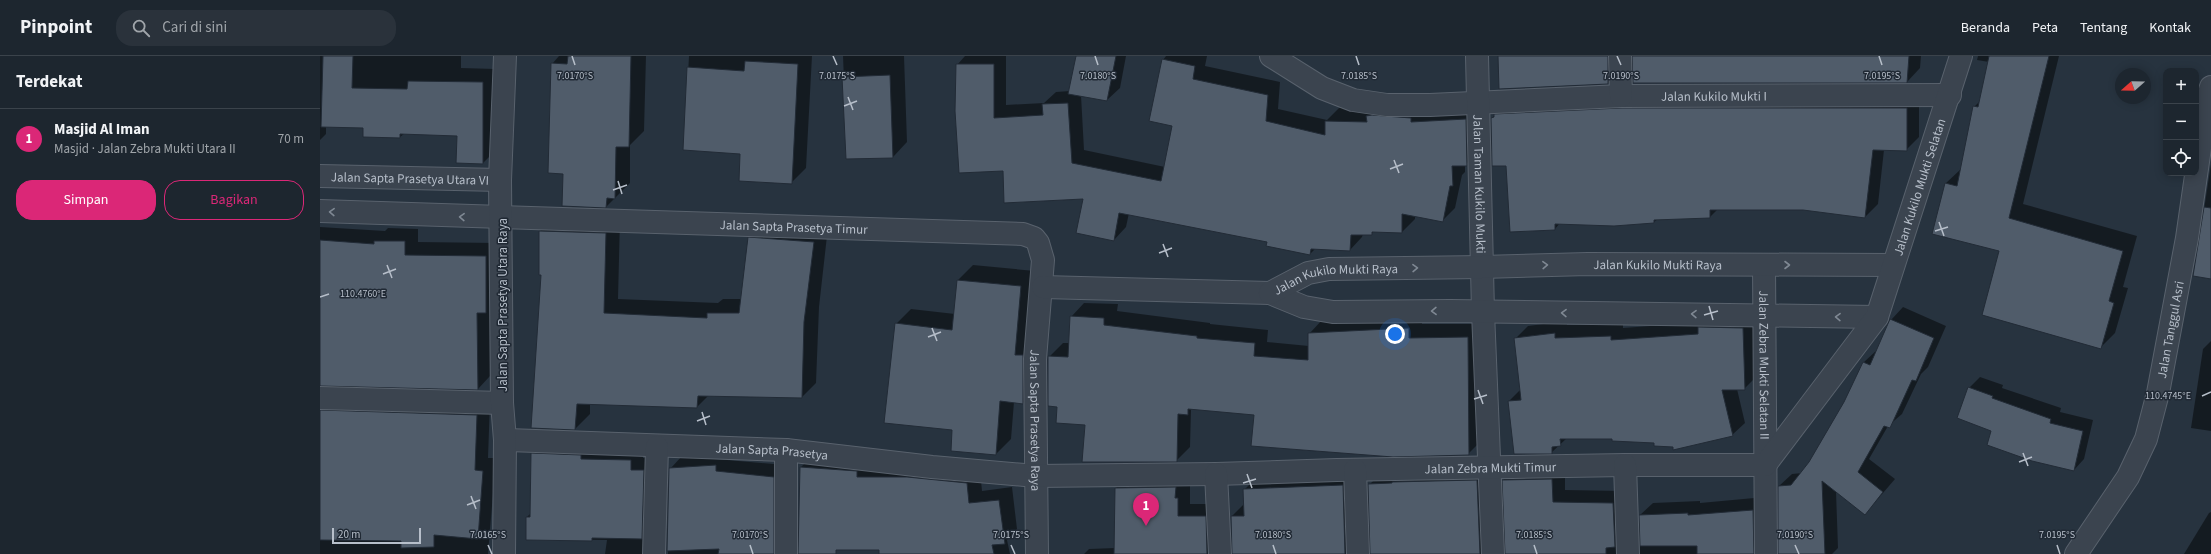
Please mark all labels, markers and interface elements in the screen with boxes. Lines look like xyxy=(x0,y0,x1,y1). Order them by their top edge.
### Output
search box xyxy=(116,10,396,46)
text: Pinpoint xyxy=(20,14,92,41)
icon: search xyxy=(130,17,152,39)
text: Cari di sini xyxy=(162,17,227,38)
text: Beranda xyxy=(1961,18,2010,38)
text: Peta xyxy=(2032,18,2058,38)
text: Tentang xyxy=(2080,18,2127,38)
text: Kontak xyxy=(2149,18,2191,38)
north arrow xyxy=(2115,68,2151,104)
map controls xyxy=(2163,68,2199,176)
button: + xyxy=(2163,68,2199,104)
text: 7.0170°S xyxy=(557,69,593,83)
text: 7.0175°S xyxy=(819,69,855,83)
text: 7.0180°S xyxy=(1080,69,1116,83)
text: 7.0185°S xyxy=(1341,69,1377,83)
text: 7.0190°S xyxy=(1603,69,1639,83)
text: 7.0195°S xyxy=(1864,69,1900,83)
text: Terdekat xyxy=(16,70,82,94)
street label: Jalan Kukilo Mukti I xyxy=(1661,88,1767,106)
button: − xyxy=(2163,104,2199,140)
street label: Jalan Taman Kukilo Mukti xyxy=(1468,114,1490,254)
street label: Jalan Kukilo Mukti Selatan xyxy=(1889,116,1950,258)
text: Masjid Al Iman xyxy=(54,119,150,140)
text: 1 xyxy=(26,130,32,148)
text: 70 m xyxy=(278,130,304,148)
text: Masjid · Jalan Zebra Mukti Utara II xyxy=(54,140,236,158)
button: locate xyxy=(2163,140,2199,176)
street label: Jalan Sapta Prasetya Utara VI xyxy=(331,168,489,190)
button: Simpan xyxy=(16,180,156,220)
button: Bagikan xyxy=(164,180,304,220)
one-way arrow xyxy=(329,208,335,216)
one-way arrow xyxy=(459,212,465,221)
street label: Jalan Sapta Prasetya Timur xyxy=(719,216,868,239)
street label: Jalan Sapta Prasetya Utara Raya xyxy=(494,218,512,392)
street label: Jalan Kukilo Mukti Raya xyxy=(1593,256,1722,274)
street label: Jalan Kukilo Mukti Raya xyxy=(1270,260,1398,300)
one-way arrow xyxy=(1542,261,1548,269)
one-way arrow xyxy=(1784,261,1790,269)
one-way arrow xyxy=(1412,264,1418,272)
street label: Jalan Tanggul Asri xyxy=(2153,280,2189,380)
text: 110.4760°E xyxy=(340,287,386,301)
street label: Jalan Zebra Mukti Selatan II xyxy=(1754,290,1773,440)
one-way arrow xyxy=(1431,307,1437,315)
one-way arrow xyxy=(1561,309,1567,317)
one-way arrow xyxy=(1691,310,1697,318)
one-way arrow xyxy=(1835,312,1841,321)
your location xyxy=(1385,324,1405,344)
street label: Jalan Sapta Prasetya Raya xyxy=(1025,349,1044,491)
text: 110.4745°E xyxy=(2145,389,2191,403)
street label: Jalan Sapta Prasetya xyxy=(715,439,829,465)
street label: Jalan Zebra Mukti Timur xyxy=(1424,458,1557,478)
pin: 1 xyxy=(1133,493,1159,526)
scale bar xyxy=(332,526,421,545)
text: 20 m xyxy=(338,527,360,542)
text: 7.0165°S xyxy=(470,528,506,542)
text: 7.0170°S xyxy=(732,528,768,542)
text: 7.0175°S xyxy=(993,528,1029,542)
text: 7.0180°S xyxy=(1255,528,1291,542)
text: 7.0185°S xyxy=(1516,528,1552,542)
text: 7.0190°S xyxy=(1777,528,1813,542)
text: 7.0195°S xyxy=(2039,528,2075,542)

